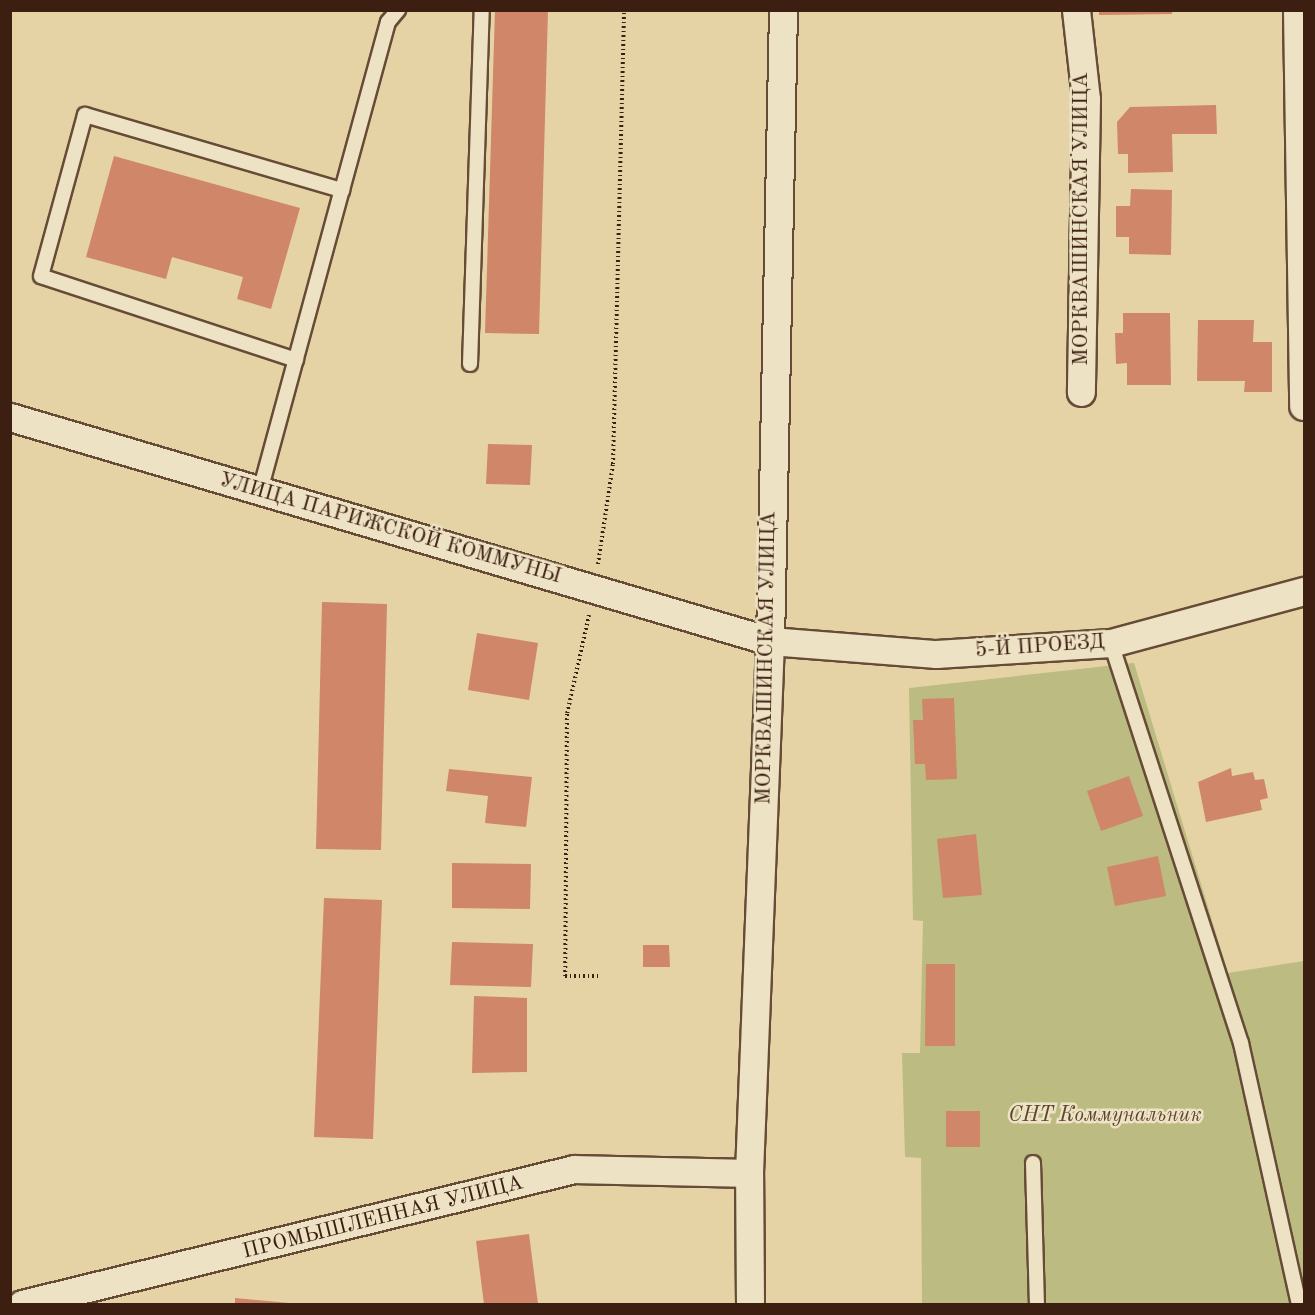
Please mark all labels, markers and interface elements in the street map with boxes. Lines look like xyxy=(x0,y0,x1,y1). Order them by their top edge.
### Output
street label: МОРКВАШИНСКАЯ УЛИЦА xyxy=(1069,72,1095,366)
street label: УЛИЦА ПАРИЖСКОЙ КОММУНЫ xyxy=(216,468,564,590)
street label: МОРКВАШИНСКАЯ УЛИЦА xyxy=(752,511,782,805)
street label: 5-Й ПРОЕЗД xyxy=(974,630,1106,664)
park label: СНТ Коммунальник xyxy=(1008,1103,1202,1129)
street label: ПРОМЫШЛЕННАЯ УЛИЦА xyxy=(240,1171,526,1265)

